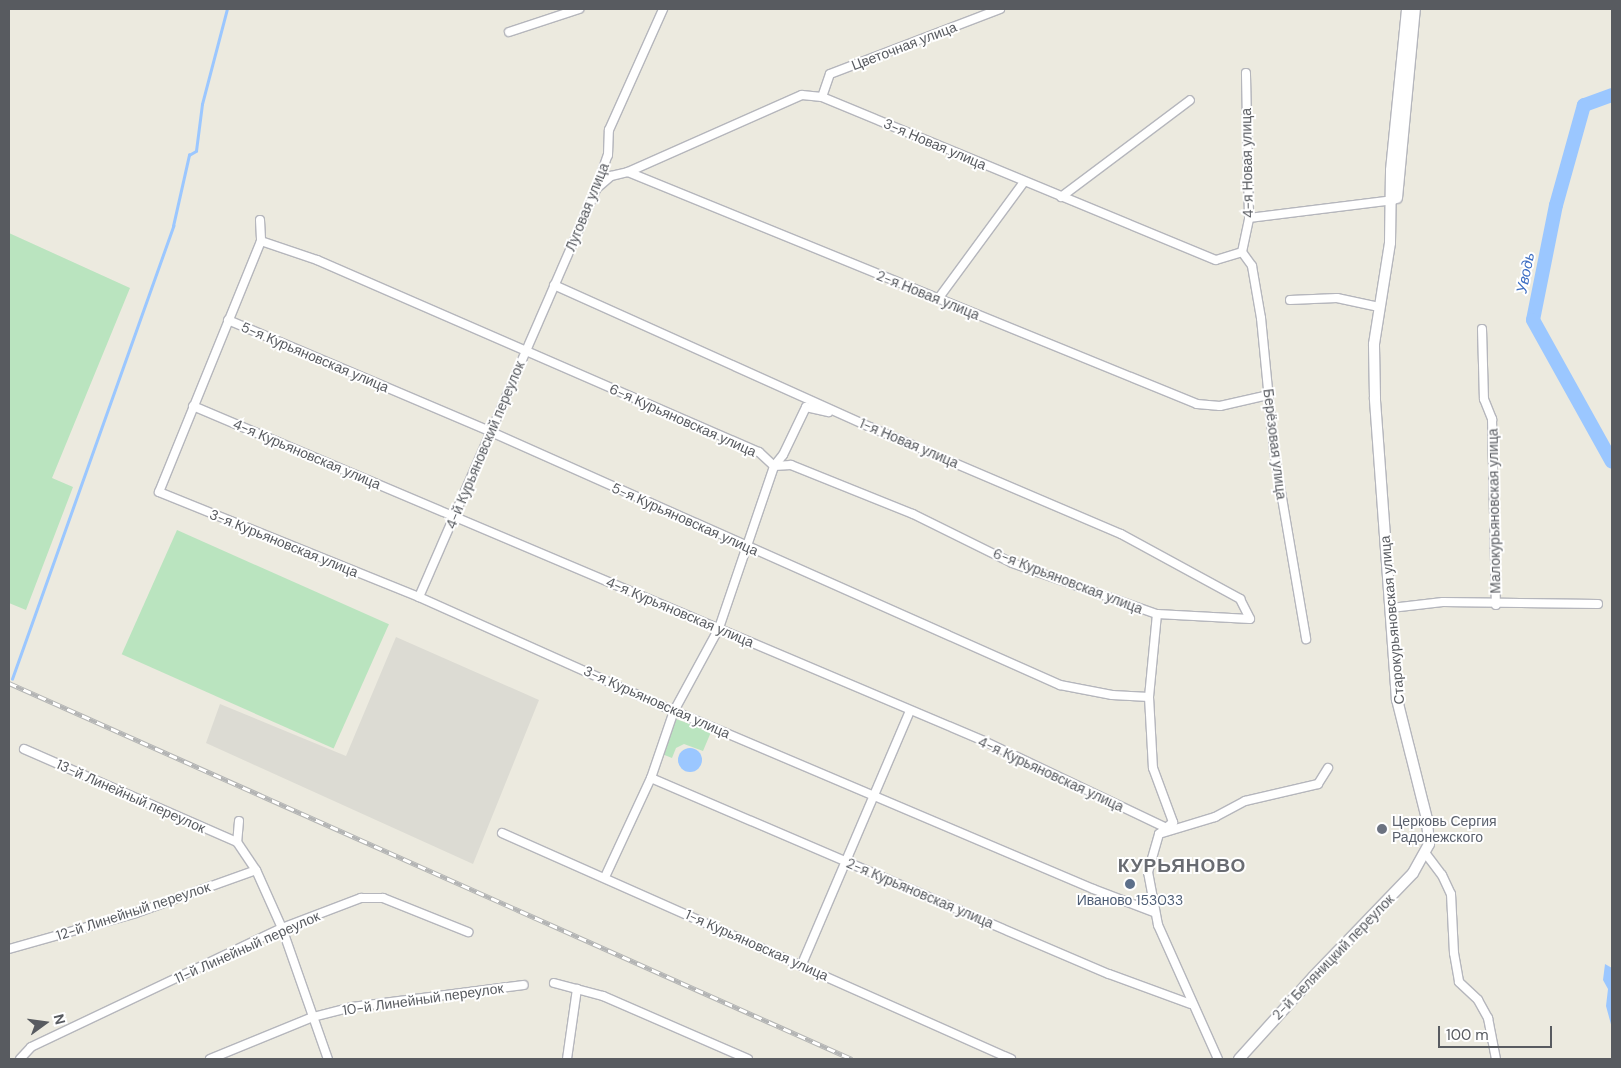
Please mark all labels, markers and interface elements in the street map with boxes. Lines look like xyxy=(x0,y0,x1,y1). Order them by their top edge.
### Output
street label: Цветочная улица xyxy=(849,18,959,74)
street label: 4-я Новая улица xyxy=(1238,108,1256,218)
street label: 3-я Новая улица xyxy=(881,115,989,173)
street label: Луговая улица xyxy=(562,160,612,254)
water label: Уводь xyxy=(1513,251,1539,295)
street label: 2-я Новая улица xyxy=(874,267,982,323)
street label: 5-я Курьяновская улица xyxy=(239,318,391,396)
street label: 4-й Курьяновский переулок xyxy=(442,359,528,531)
street label: 6-я Курьяновская улица xyxy=(607,380,759,460)
street label: Берёзовая улица xyxy=(1260,388,1290,500)
street label: 4-я Курьяновская улица xyxy=(231,415,383,493)
street label: 1-я Новая улица xyxy=(857,415,961,471)
street label: Малокурьяновская улица xyxy=(1484,428,1504,594)
street label: 5-я Курьяновская улица xyxy=(609,479,761,559)
street label: 3-я Курьяновская улица xyxy=(207,506,361,580)
street label: Старокурьяновская улица xyxy=(1376,535,1408,705)
street label: 6-я Курьяновская улица xyxy=(991,545,1145,617)
street label: 4-я Курьяновская улица xyxy=(604,573,756,651)
street label: 3-я Курьяновская улица xyxy=(581,662,733,742)
street label: 4-я Курьяновская улица xyxy=(975,733,1127,815)
street label: 13-й Линейный переулок xyxy=(54,756,208,836)
place label: Церковь Сергия Радонежского xyxy=(1392,813,1497,846)
marker: Церковь Сергия Радонежского xyxy=(1376,823,1388,835)
street label: 2-я Курьяновская улица xyxy=(844,854,996,932)
district label: КУРЬЯНОВО xyxy=(1117,855,1247,877)
street label: 12-й Линейный переулок xyxy=(54,878,212,944)
marker: Иваново 153033 xyxy=(1124,878,1136,890)
street label: 2-й Беляницкий переулок xyxy=(1269,891,1397,1023)
place label: Иваново 153033 xyxy=(1077,892,1183,908)
street label: 1-я Курьяновская улица xyxy=(683,906,831,984)
street label: 11-й Линейный переулок xyxy=(172,907,322,987)
street label: 10-й Линейный переулок xyxy=(341,979,505,1019)
north arrow xyxy=(20,998,70,1048)
text: N xyxy=(50,1012,70,1027)
scale bar xyxy=(1441,1016,1555,1048)
text: 100 m xyxy=(1446,1025,1489,1045)

